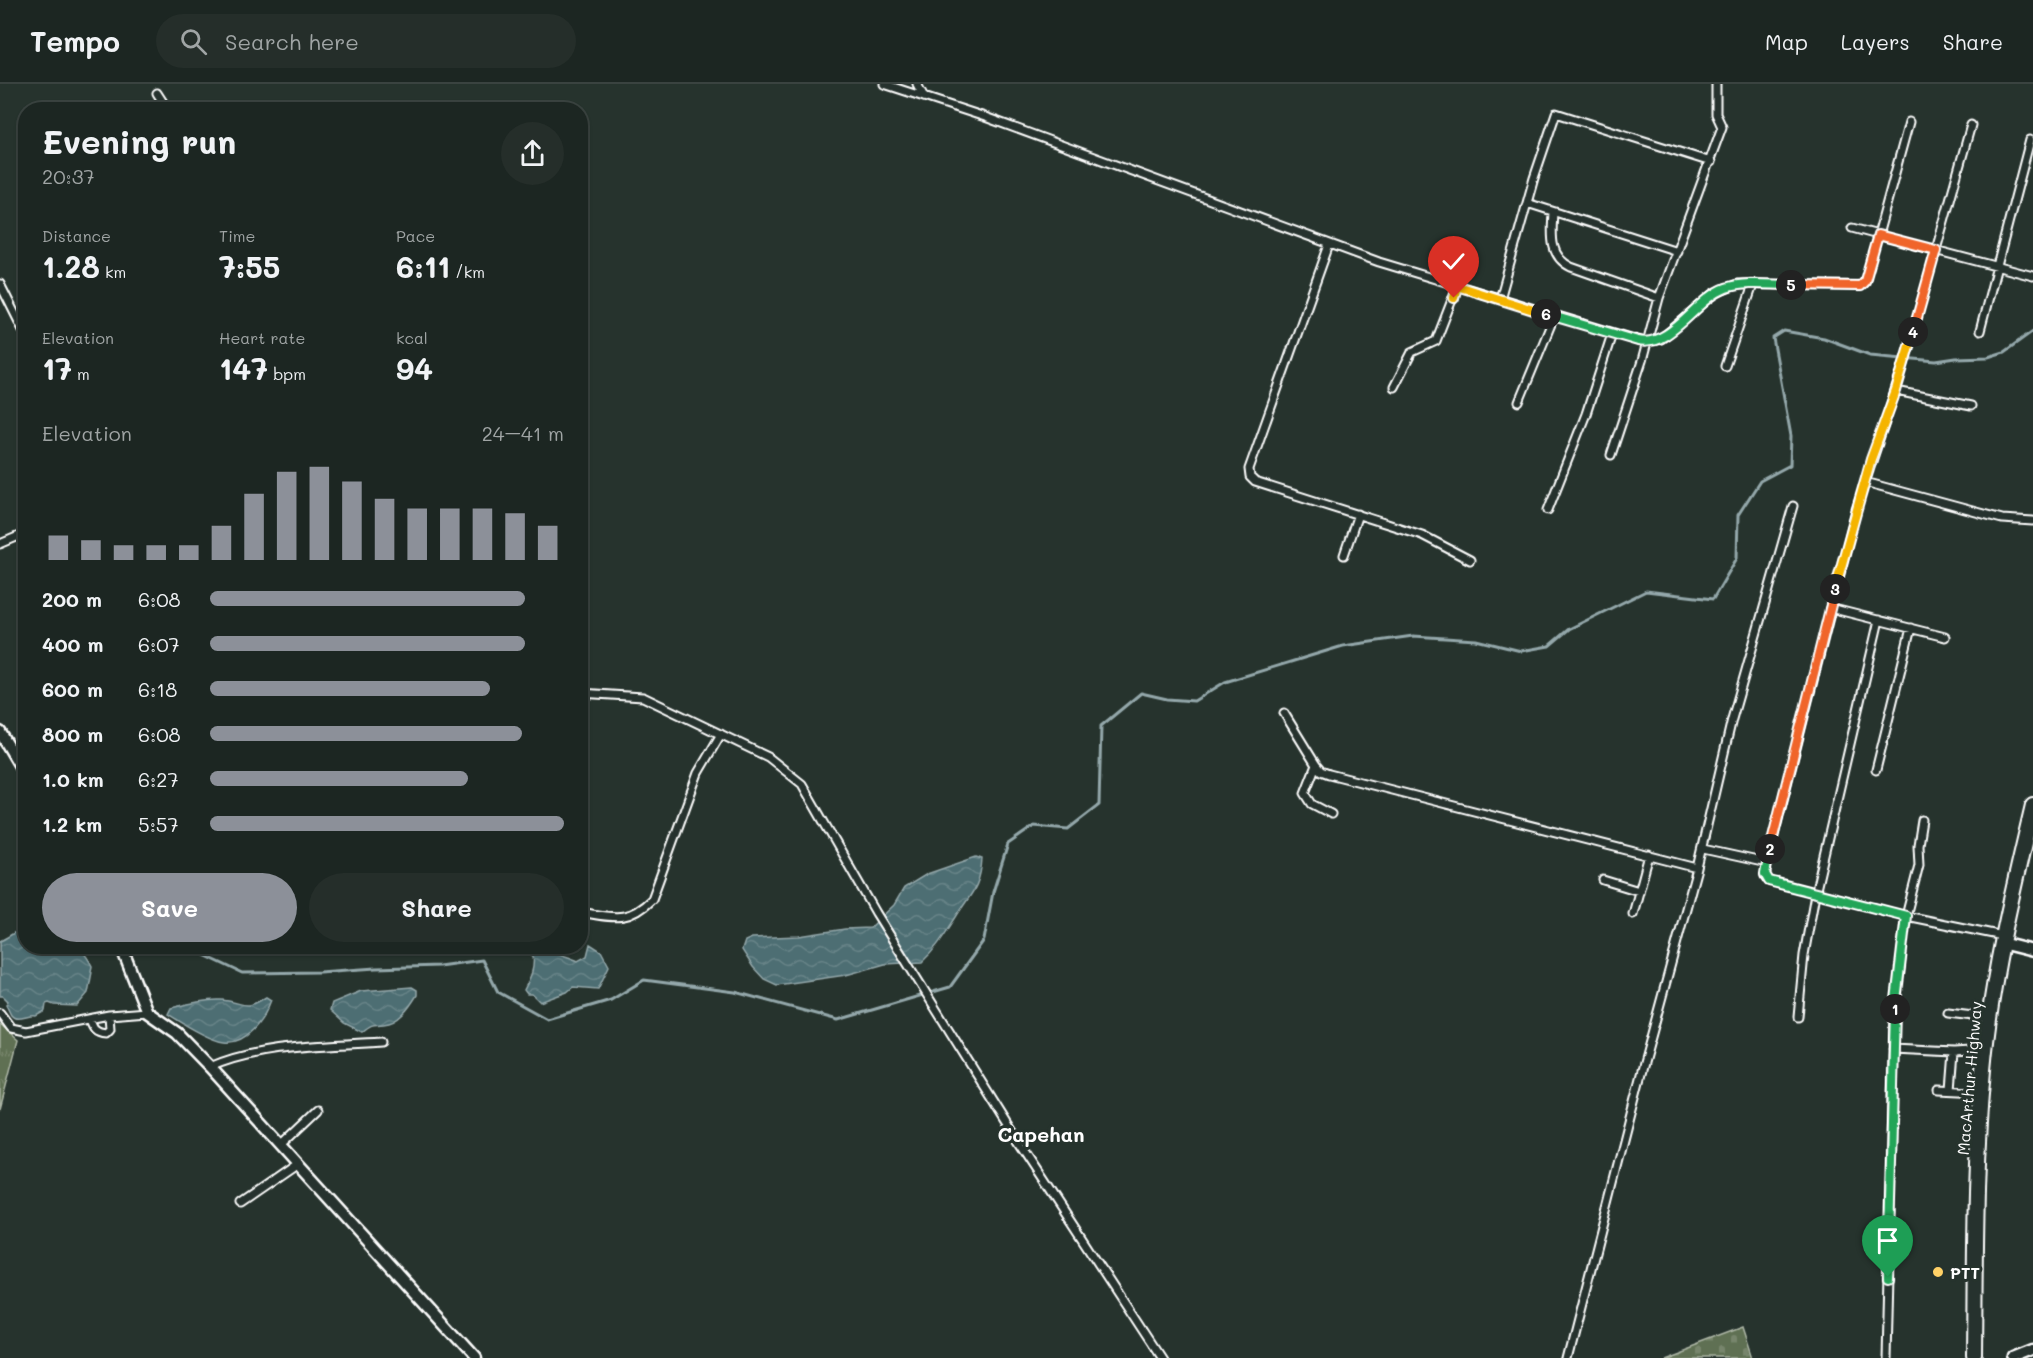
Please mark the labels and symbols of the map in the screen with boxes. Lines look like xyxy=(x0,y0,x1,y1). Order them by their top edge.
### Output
pin xyxy=(1428,236,1479,298)
pin: 5 xyxy=(1776,270,1806,300)
pin: 6 xyxy=(1531,299,1561,329)
pin: 4 xyxy=(1898,317,1928,347)
pin: 3 xyxy=(1820,574,1850,604)
pin: 2 xyxy=(1755,834,1785,864)
pin: 1 xyxy=(1880,994,1910,1024)
street label: MacArthur Highway xyxy=(1952,1000,1986,1156)
district label: Capehan xyxy=(997,1121,1085,1147)
pin xyxy=(1862,1215,1913,1277)
place label: PTT xyxy=(1950,1262,1980,1283)
marker: PTT xyxy=(1931,1265,1945,1279)

